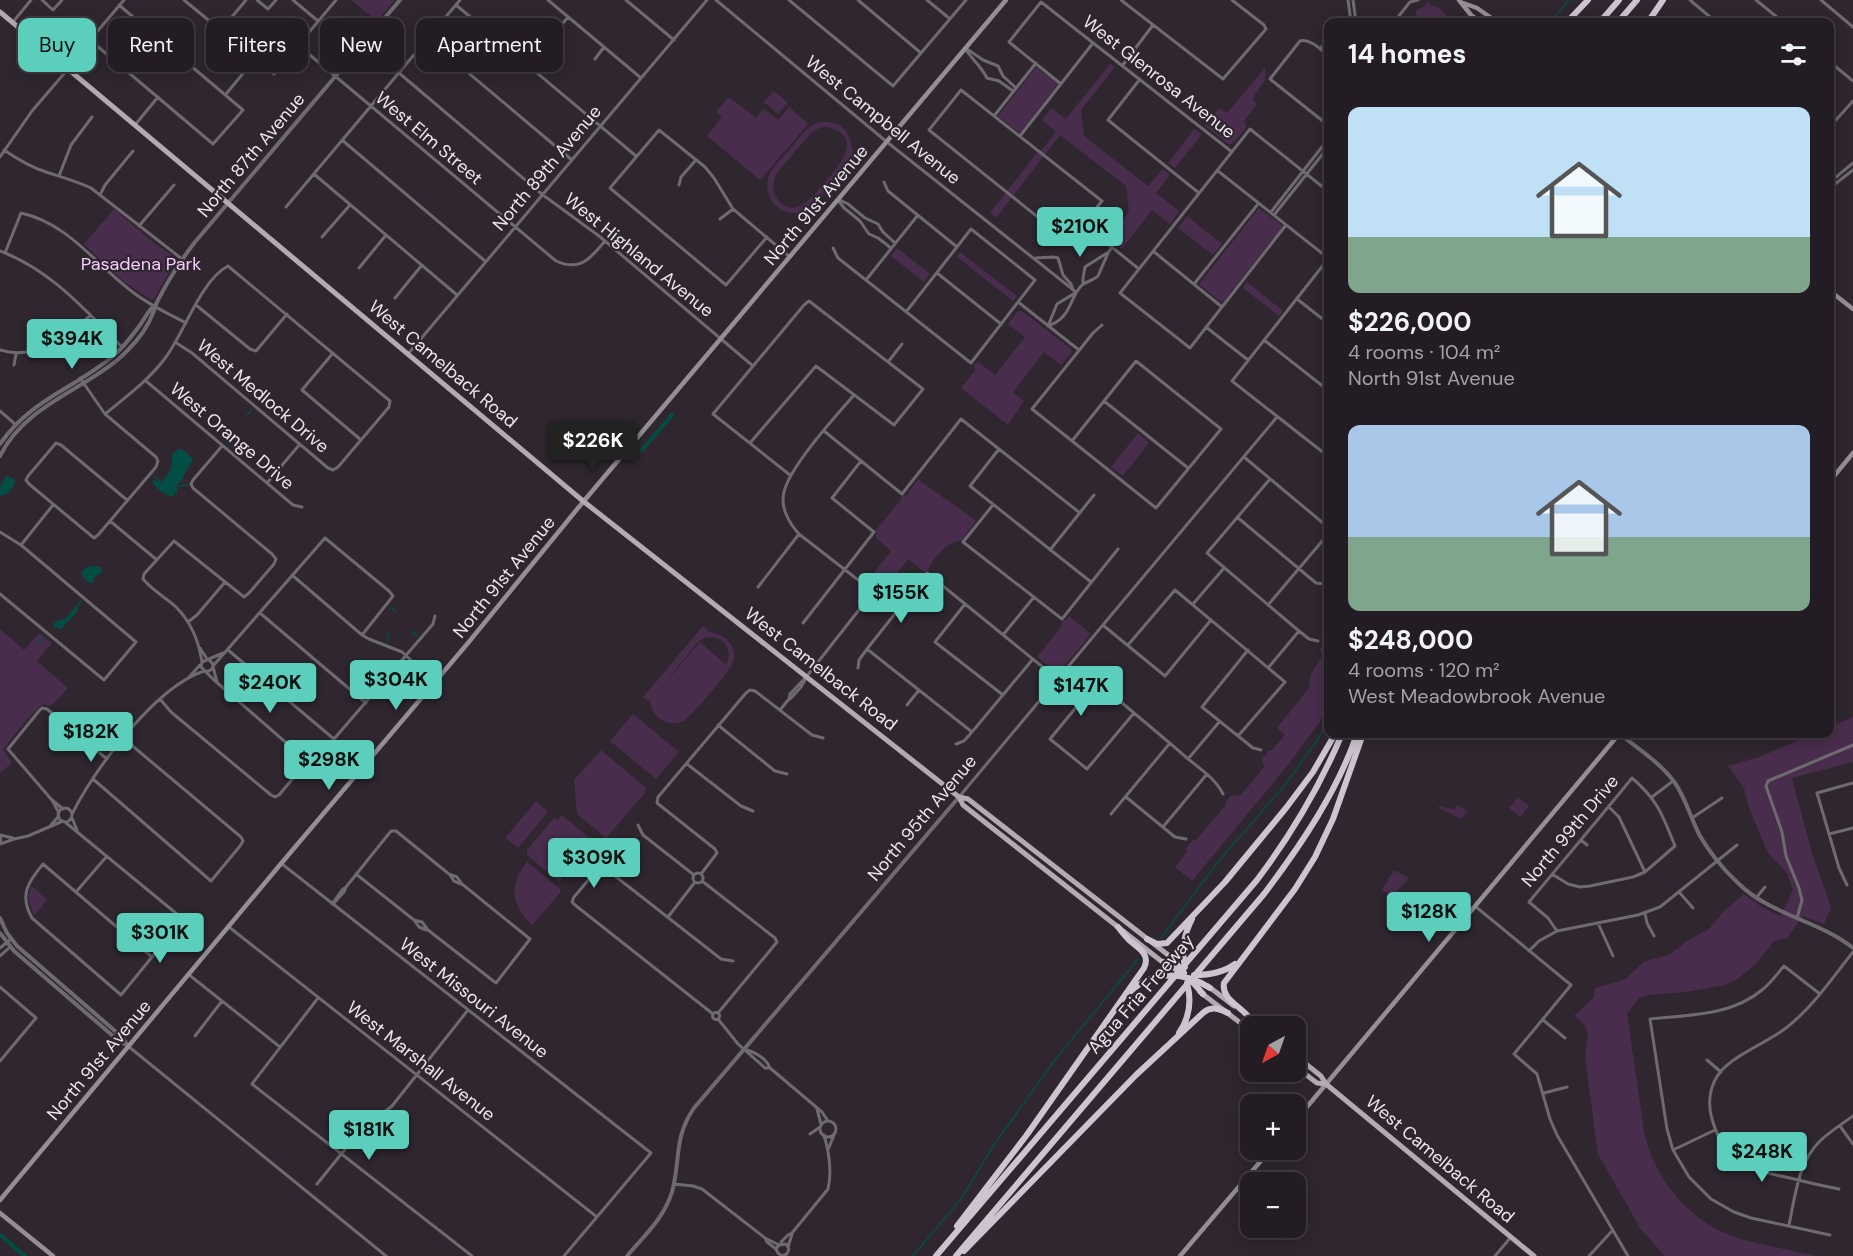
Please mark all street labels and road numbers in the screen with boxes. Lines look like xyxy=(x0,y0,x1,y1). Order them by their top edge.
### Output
street label: West Glenrosa Avenue xyxy=(1078,10,1240,144)
street label: West Campbell Avenue xyxy=(801,50,965,190)
street label: West Elm Street xyxy=(370,86,488,190)
street label: North 87th Avenue xyxy=(192,88,310,222)
street label: North 89th Avenue xyxy=(487,100,607,236)
street label: North 91st Avenue xyxy=(759,140,873,270)
street label: West Highland Avenue xyxy=(559,187,719,323)
street label: West Camelback Road xyxy=(364,295,522,433)
street label: West Medlock Drive xyxy=(192,334,334,458)
street label: West Orange Drive xyxy=(165,377,299,495)
street label: North 91st Avenue xyxy=(447,511,561,643)
street label: West Camelback Road xyxy=(740,602,902,736)
street label: North 95th Avenue xyxy=(862,750,982,886)
street label: North 99th Drive xyxy=(1516,770,1624,892)
street label: Agua Fria Freeway xyxy=(1082,929,1200,1059)
street label: West Missouri Avenue xyxy=(395,932,553,1064)
street label: North 91st Avenue xyxy=(42,995,156,1125)
street label: West Marshall Avenue xyxy=(342,996,500,1126)
street label: West Camelback Road xyxy=(1361,1090,1519,1228)

